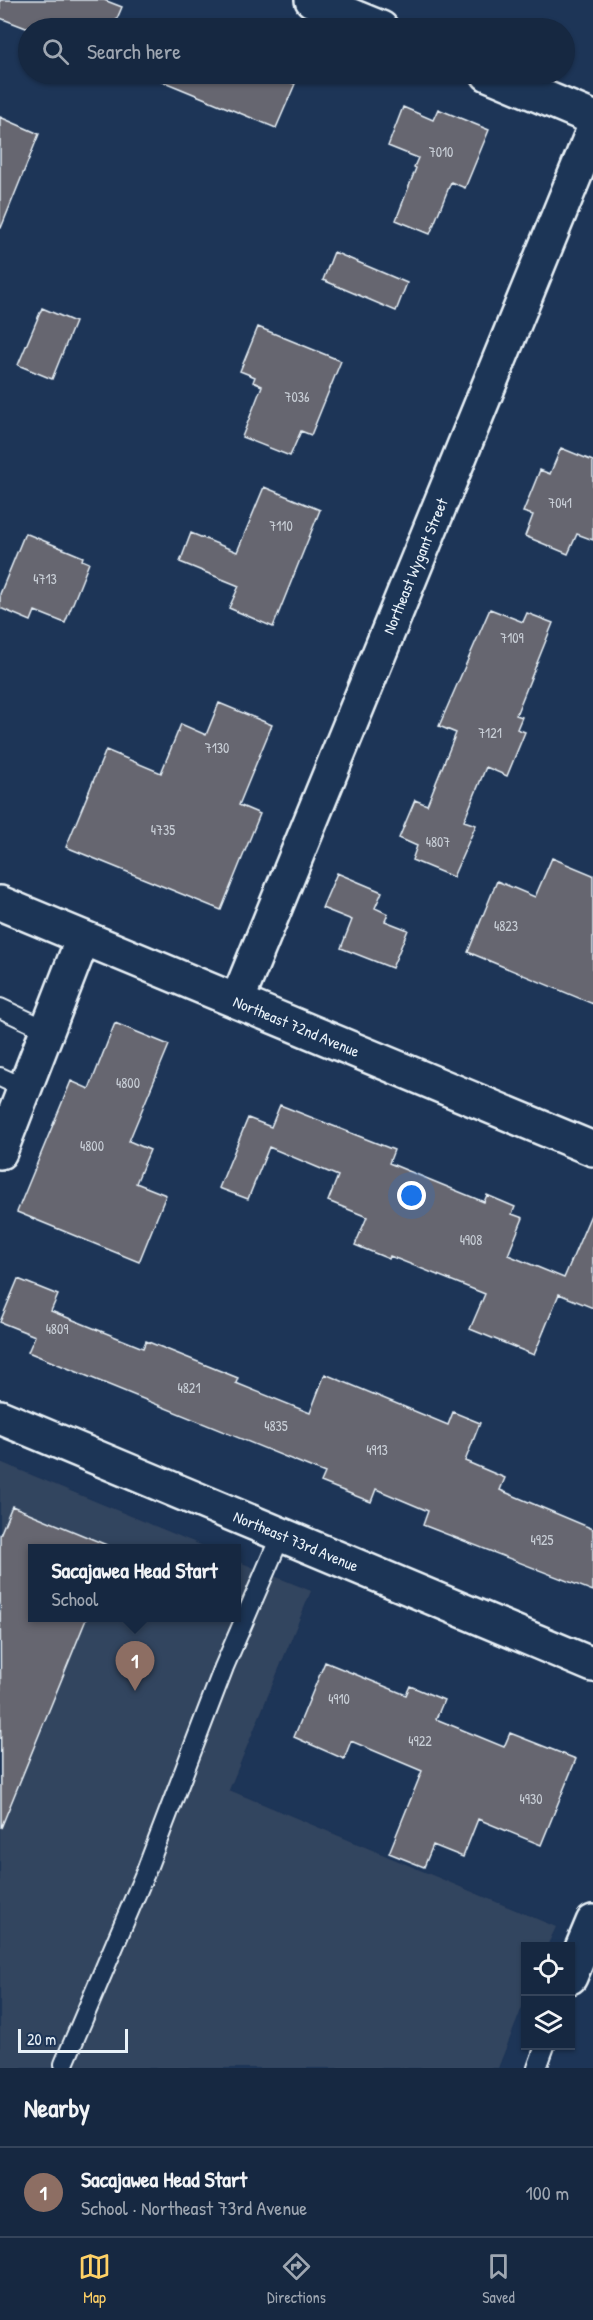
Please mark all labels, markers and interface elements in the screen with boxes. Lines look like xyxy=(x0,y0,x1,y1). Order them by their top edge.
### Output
search box xyxy=(18,18,575,84)
icon: search xyxy=(39,35,72,68)
text: Search here xyxy=(87,36,181,66)
house number: 7010 xyxy=(429,142,453,161)
house number: 7036 xyxy=(284,387,310,406)
house number: 7041 xyxy=(548,493,572,512)
street label: Northeast Wygant Street xyxy=(377,494,453,637)
house number: 7110 xyxy=(269,516,293,535)
house number: 4713 xyxy=(33,569,57,588)
house number: 7109 xyxy=(500,628,524,647)
house number: 7121 xyxy=(478,723,502,742)
house number: 7130 xyxy=(205,738,229,757)
house number: 4735 xyxy=(151,820,175,839)
house number: 4807 xyxy=(426,832,450,851)
house number: 4823 xyxy=(494,916,518,935)
street label: Northeast 72nd Avenue xyxy=(230,990,363,1062)
house number: 4800 xyxy=(116,1073,140,1092)
house number: 4800 xyxy=(80,1136,104,1155)
your location xyxy=(397,1181,426,1210)
house number: 4908 xyxy=(460,1230,482,1249)
house number: 4809 xyxy=(46,1319,68,1338)
house number: 4821 xyxy=(178,1378,200,1397)
house number: 4835 xyxy=(264,1416,288,1435)
house number: 4913 xyxy=(366,1440,388,1459)
street label: Northeast 73rd Avenue xyxy=(230,1505,362,1577)
house number: 4925 xyxy=(531,1530,554,1549)
popup xyxy=(28,1544,241,1622)
text: Sacajawea Head Start xyxy=(52,1555,217,1585)
text: School xyxy=(52,1585,98,1612)
pin: 1 xyxy=(116,1642,154,1691)
house number: 4910 xyxy=(328,1689,350,1708)
house number: 4922 xyxy=(408,1731,432,1750)
house number: 4930 xyxy=(520,1789,542,1808)
map controls xyxy=(521,1942,575,2050)
button: locate xyxy=(521,1942,575,1996)
button: layers xyxy=(521,1996,575,2050)
scale bar xyxy=(18,2026,128,2054)
text: 20 m xyxy=(27,2028,56,2050)
text: Nearby xyxy=(24,2090,90,2125)
text: Sacajawea Head Start xyxy=(81,2164,247,2194)
text: 1 xyxy=(40,2179,47,2206)
text: 100 m xyxy=(526,2179,569,2206)
text: School · Northeast 73rd Avenue xyxy=(81,2194,307,2221)
tab: Map xyxy=(78,2250,111,2308)
tab: Directions xyxy=(267,2250,326,2308)
tab: Saved xyxy=(482,2250,515,2308)

